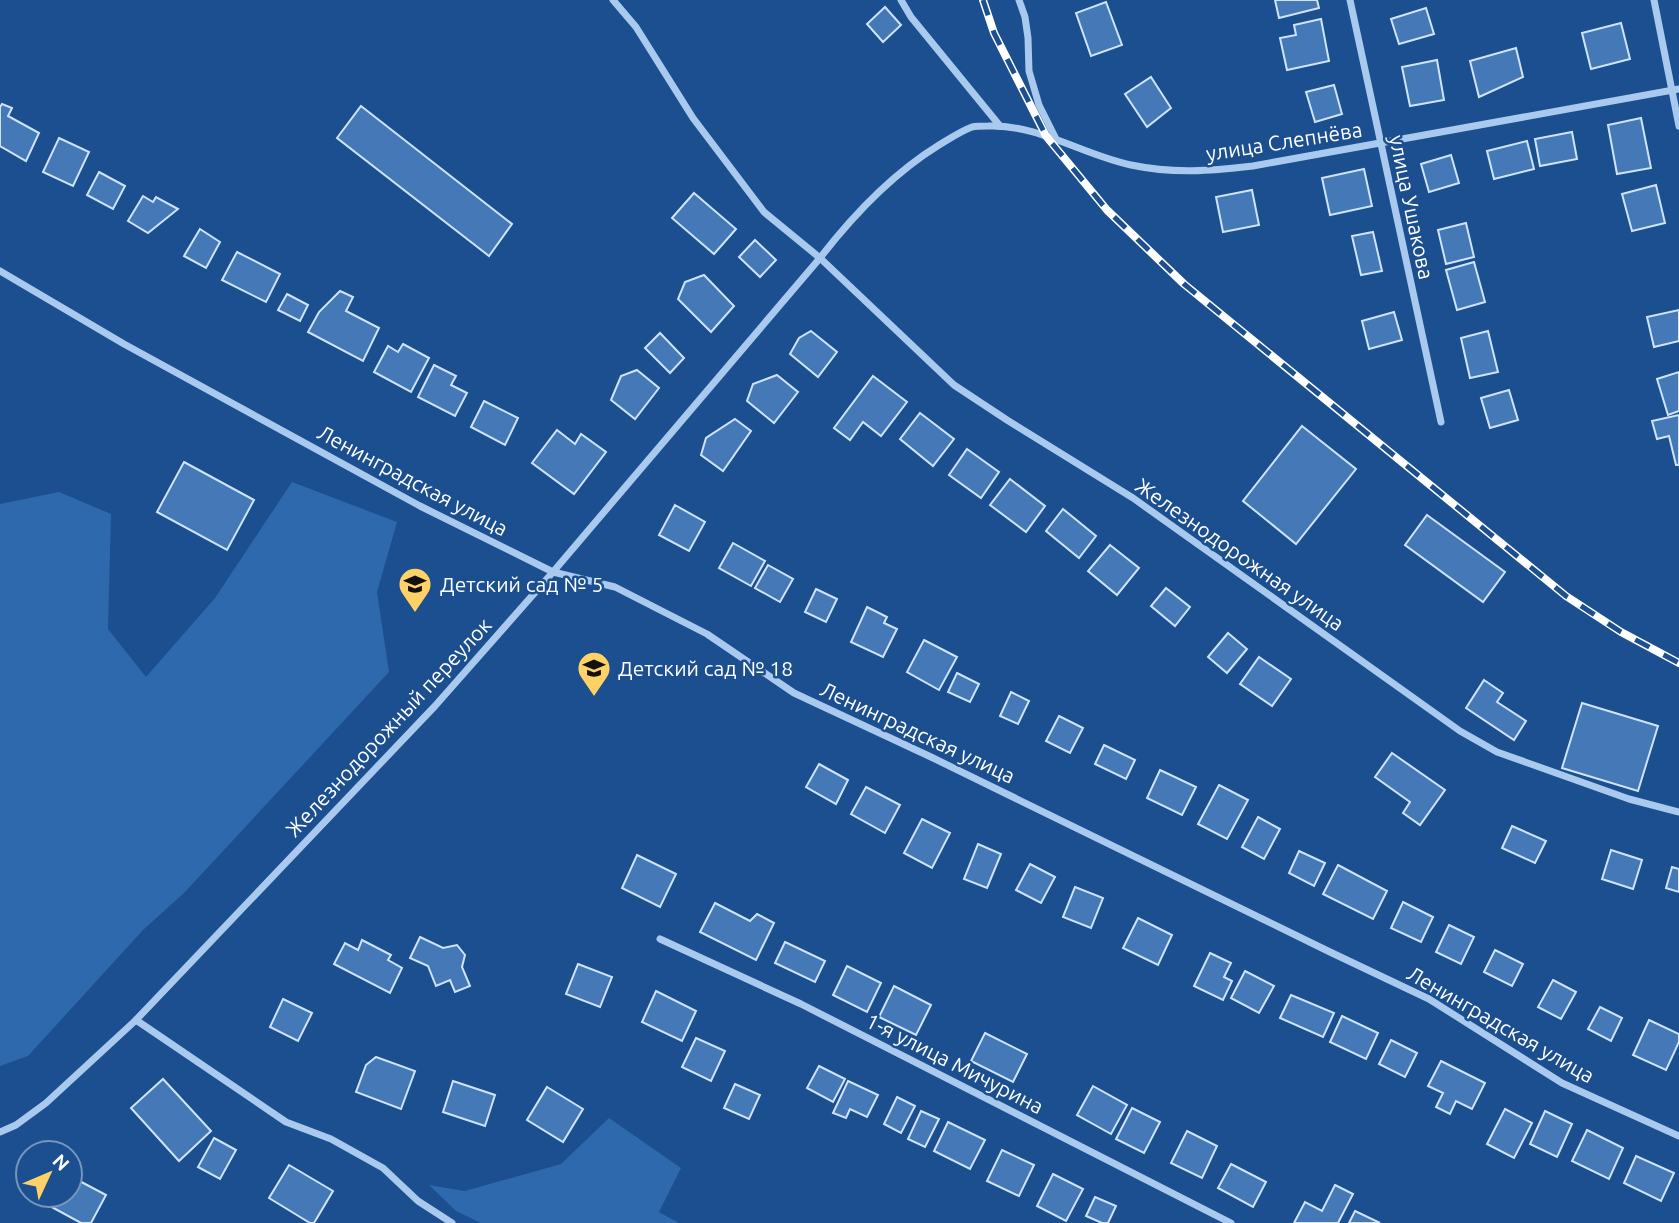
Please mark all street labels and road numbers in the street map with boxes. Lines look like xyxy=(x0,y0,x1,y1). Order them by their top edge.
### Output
street label: улица Слепнёва xyxy=(1204,117,1364,165)
street label: улица Ушакова xyxy=(1385,133,1439,281)
street label: Ленинградская улица xyxy=(314,420,512,540)
street label: Железнодорожная улица xyxy=(1131,473,1349,635)
street label: Железнодорожный переулок xyxy=(280,613,496,841)
street label: Ленинградская улица xyxy=(817,676,1019,788)
street label: Ленинградская улица xyxy=(1403,961,1599,1087)
street label: 1-я улица Мичурина xyxy=(862,1008,1048,1118)

